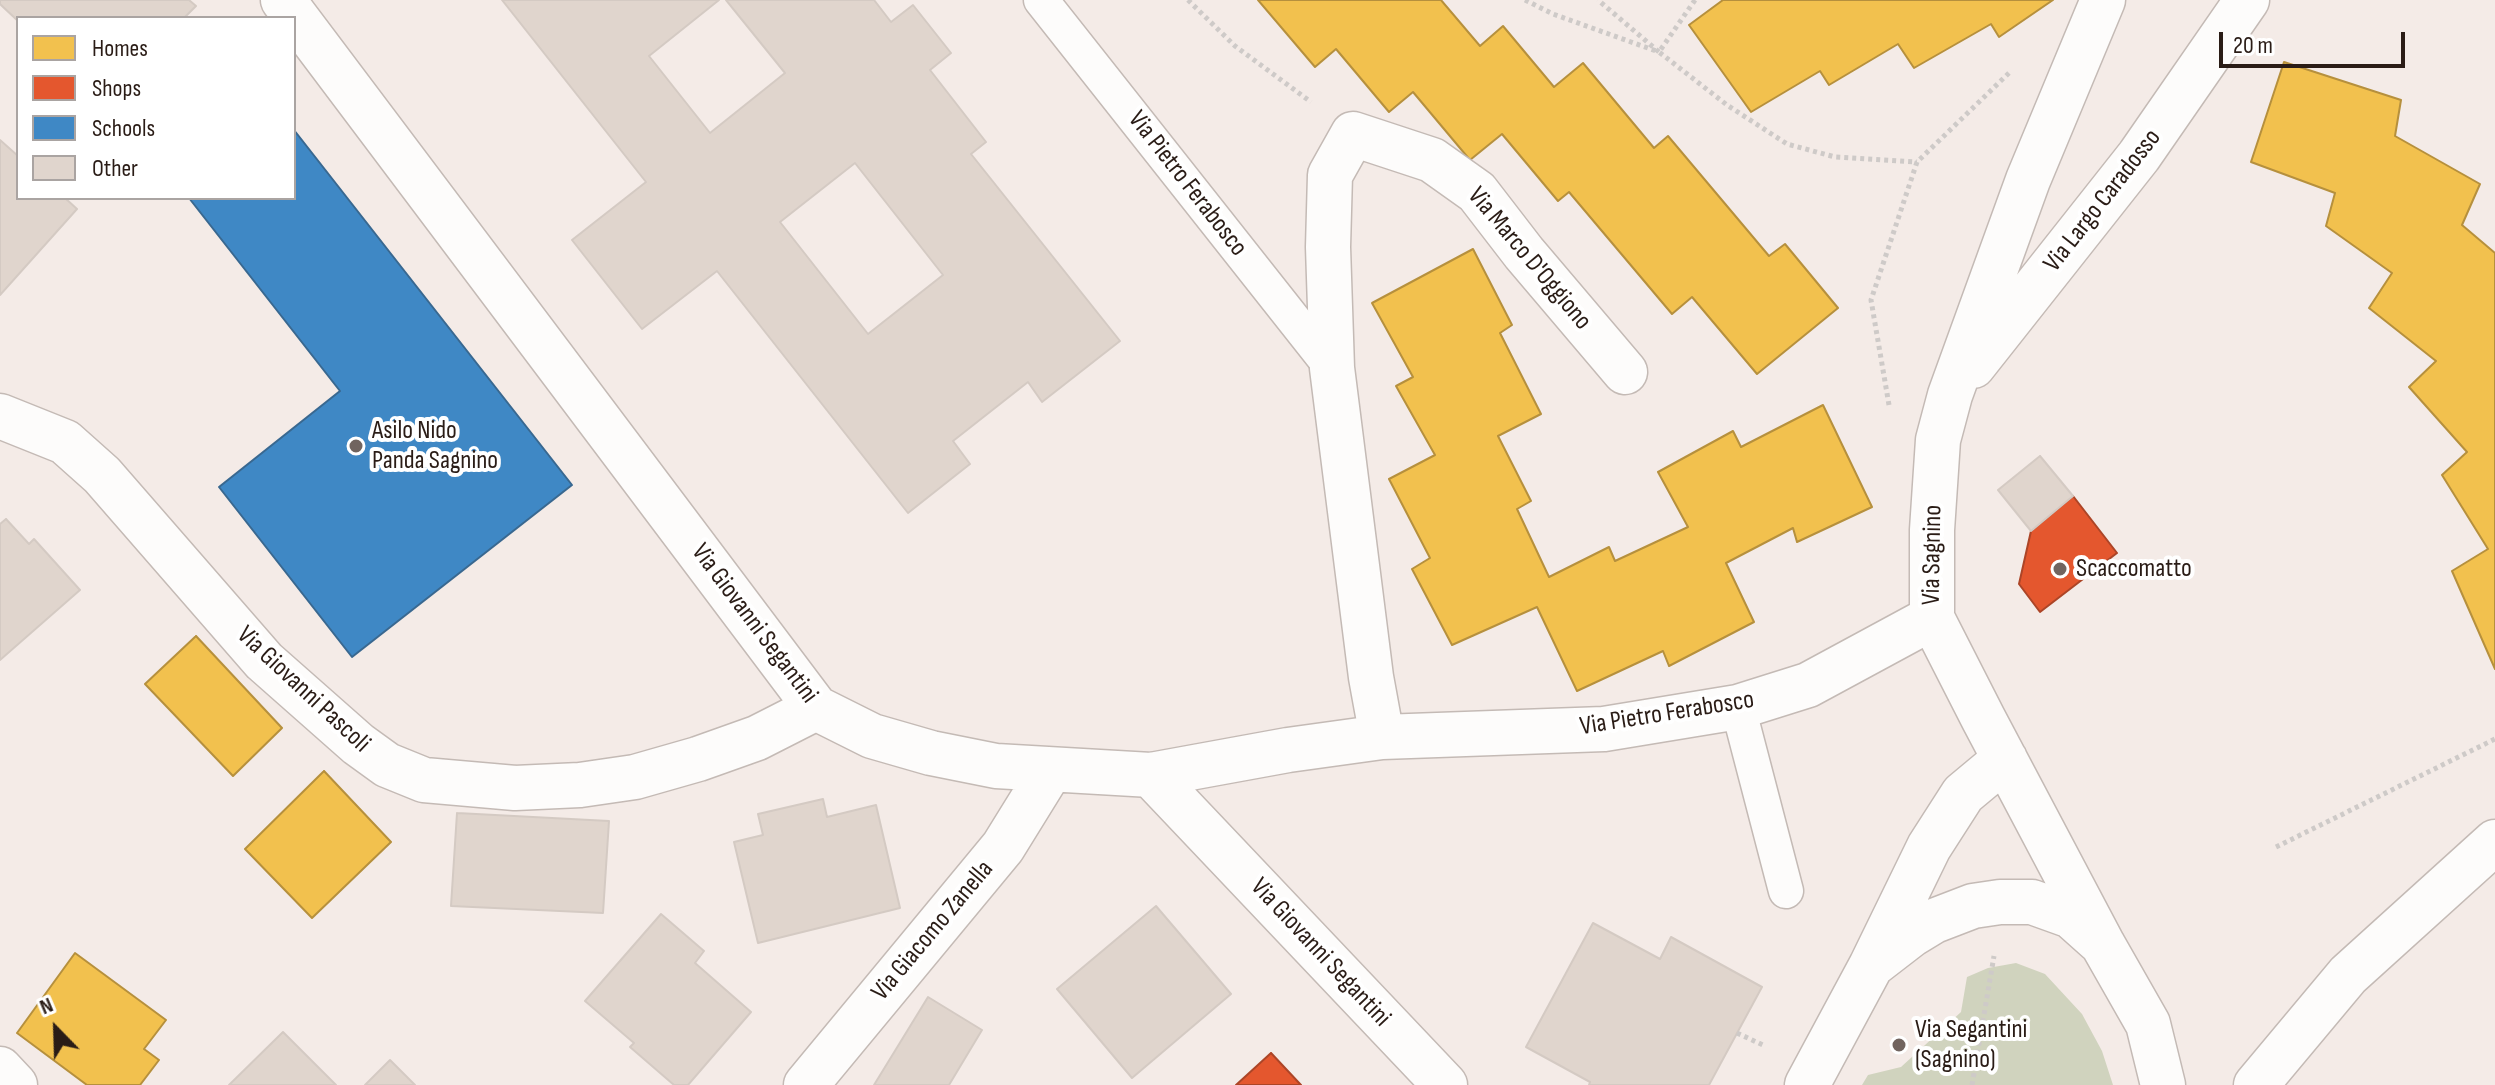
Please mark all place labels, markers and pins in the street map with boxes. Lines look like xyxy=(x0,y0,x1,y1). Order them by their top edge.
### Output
place label: Asilo Nido Panda Sagnino xyxy=(372,415,498,476)
marker: Asilo Nido Panda Sagnino xyxy=(347,437,365,455)
place label: Scaccomatto xyxy=(2076,553,2192,585)
marker: Scaccomatto xyxy=(2051,560,2069,578)
place label: Via Segantini (Sagnino) xyxy=(1915,1014,2027,1076)
marker: Via Segantini (Sagnino) xyxy=(1890,1036,1908,1054)

